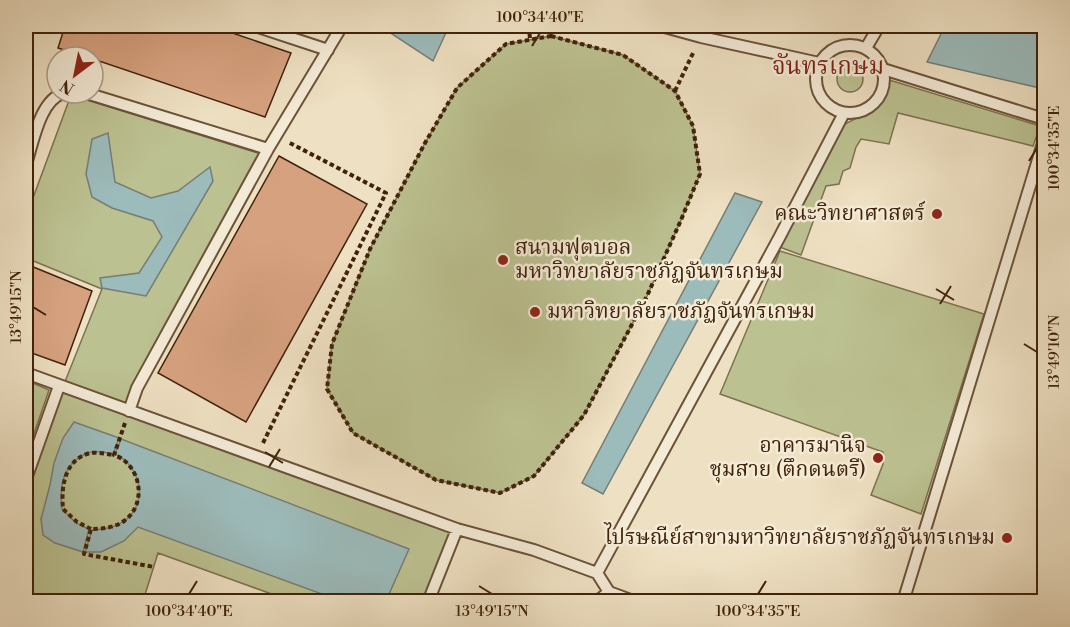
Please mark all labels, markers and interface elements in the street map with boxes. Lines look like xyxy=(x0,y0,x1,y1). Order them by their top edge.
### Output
text: 100°34'40"E xyxy=(496,8,584,27)
north arrow xyxy=(45,45,105,105)
district label: จันทรเกษม xyxy=(772,52,884,82)
text: N xyxy=(57,75,78,99)
text: 100°34'35"E xyxy=(1045,106,1064,190)
place label: คณะวิทยาศาสตร์ xyxy=(774,200,926,227)
marker: คณะวิทยาศาสตร์ xyxy=(930,207,944,221)
place label: สนามฟุตบอล มหาวิทยาลัยราชภัฏจันทรเกษม xyxy=(515,235,783,285)
marker: สนามฟุตบอล มหาวิทยาลัยราชภัฏจันทรเกษม xyxy=(496,253,510,267)
text: 13°49'15"N xyxy=(7,270,26,344)
place label: มหาวิทยาลัยราชภัฏจันทรเกษม xyxy=(547,299,815,325)
marker: มหาวิทยาลัยราชภัฏจันทรเกษม xyxy=(528,305,542,319)
text: 13°49'10"N xyxy=(1045,315,1064,389)
place label: อาคารมานิจ ชุมสาย (ตึกดนตรี) xyxy=(710,433,866,483)
marker: อาคารมานิจ ชุมสาย (ตึกดนตรี) xyxy=(871,451,885,465)
place label: ไปรษณีย์สาขามหาวิทยาลัยราชภัฏจันทรเกษม xyxy=(603,522,995,551)
marker: ไปรษณีย์สาขามหาวิทยาลัยราชภัฏจันทรเกษม xyxy=(1000,531,1014,545)
text: 100°34'40"E xyxy=(145,602,233,621)
text: 13°49'15"N xyxy=(455,602,529,621)
text: 100°34'35"E xyxy=(716,602,800,621)

